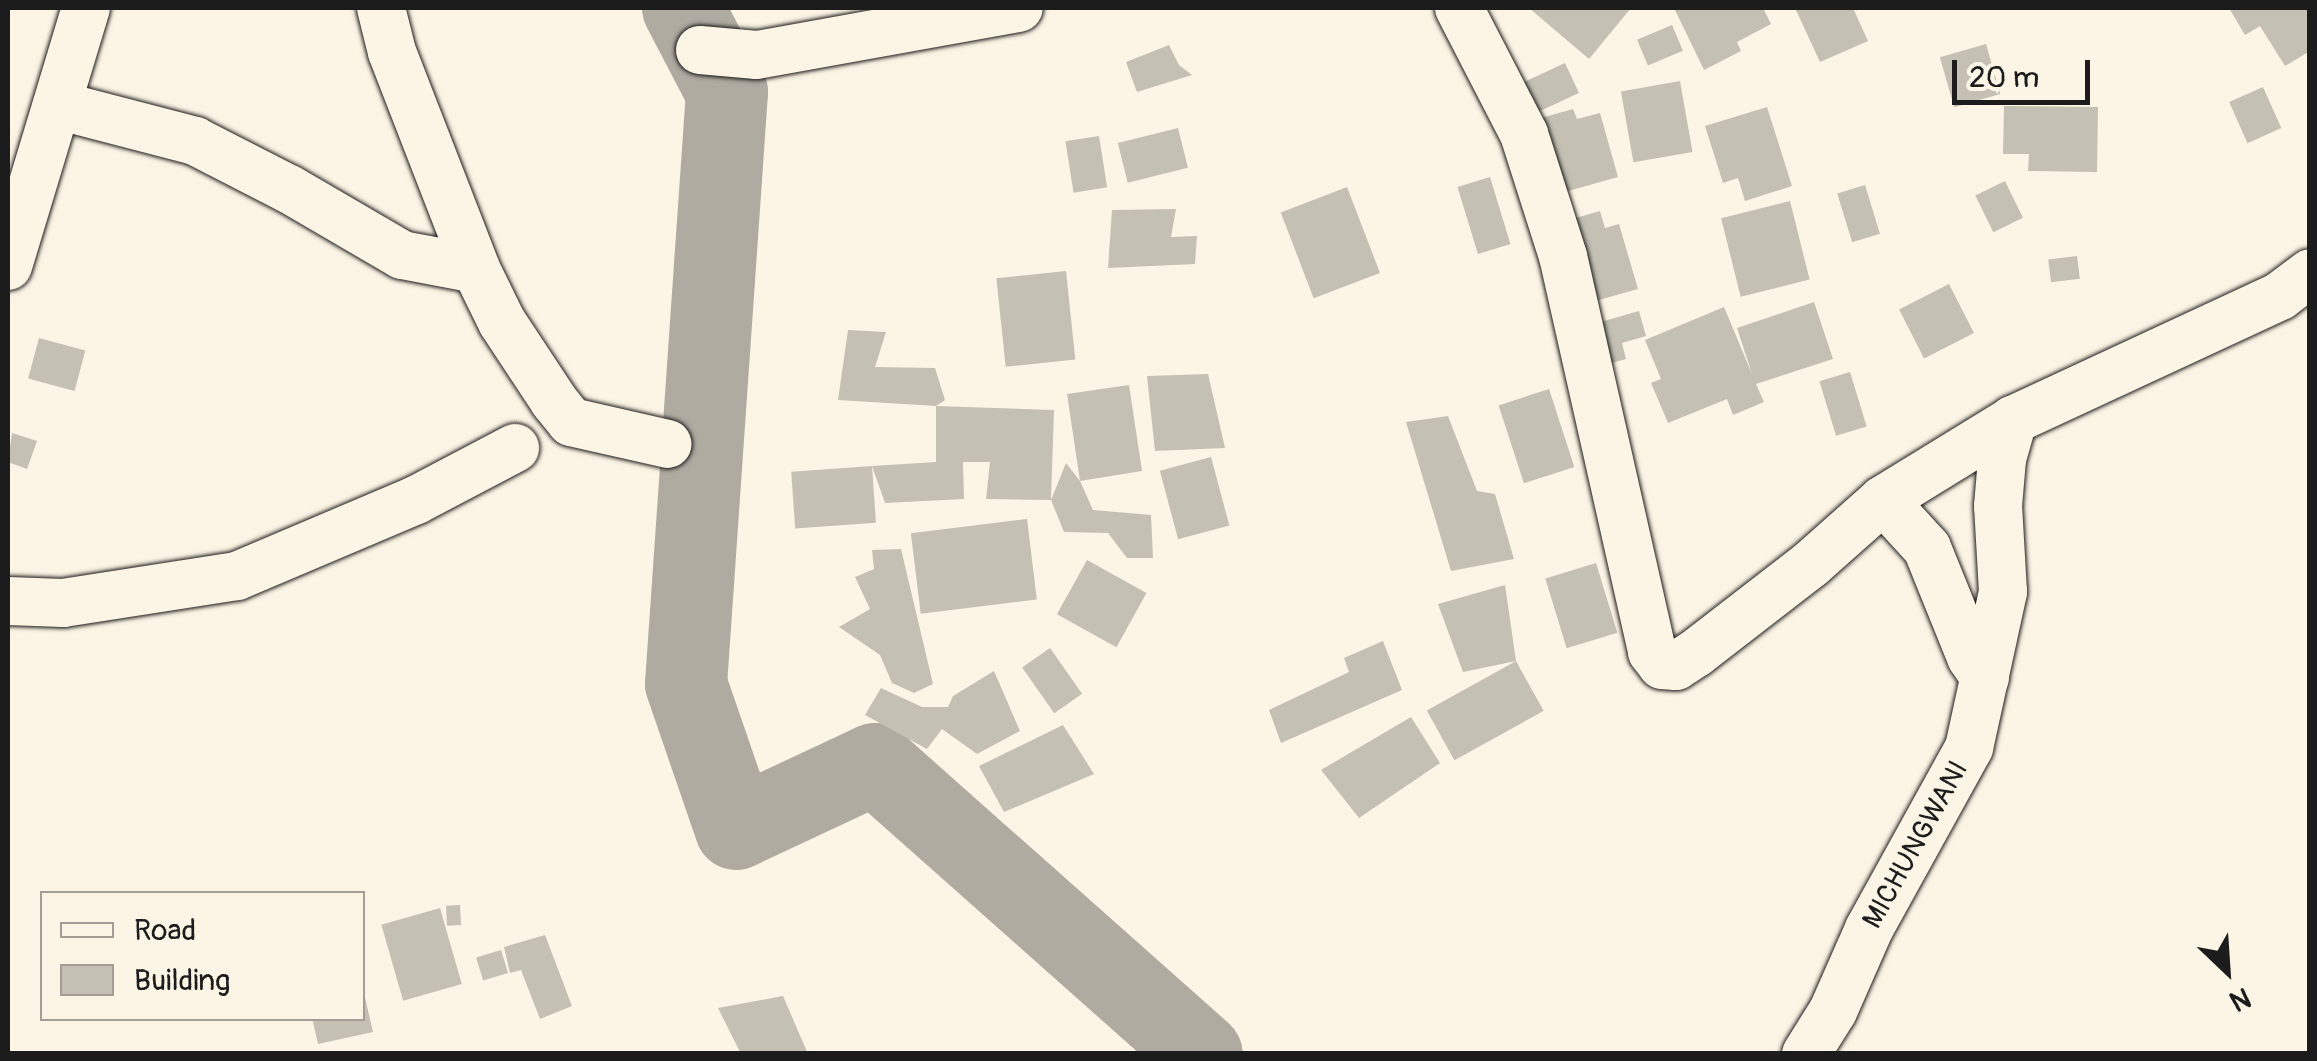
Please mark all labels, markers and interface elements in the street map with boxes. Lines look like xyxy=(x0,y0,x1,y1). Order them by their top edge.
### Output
scale bar xyxy=(1957,40,2094,102)
text: 20 m xyxy=(1969,59,2039,96)
street label: MICHUNGWANI xyxy=(1856,755,1976,935)
legend xyxy=(40,891,365,1021)
text: Road xyxy=(134,912,196,949)
north arrow xyxy=(2177,921,2277,1021)
text: Building xyxy=(134,962,230,999)
text: N xyxy=(2224,979,2256,1019)

